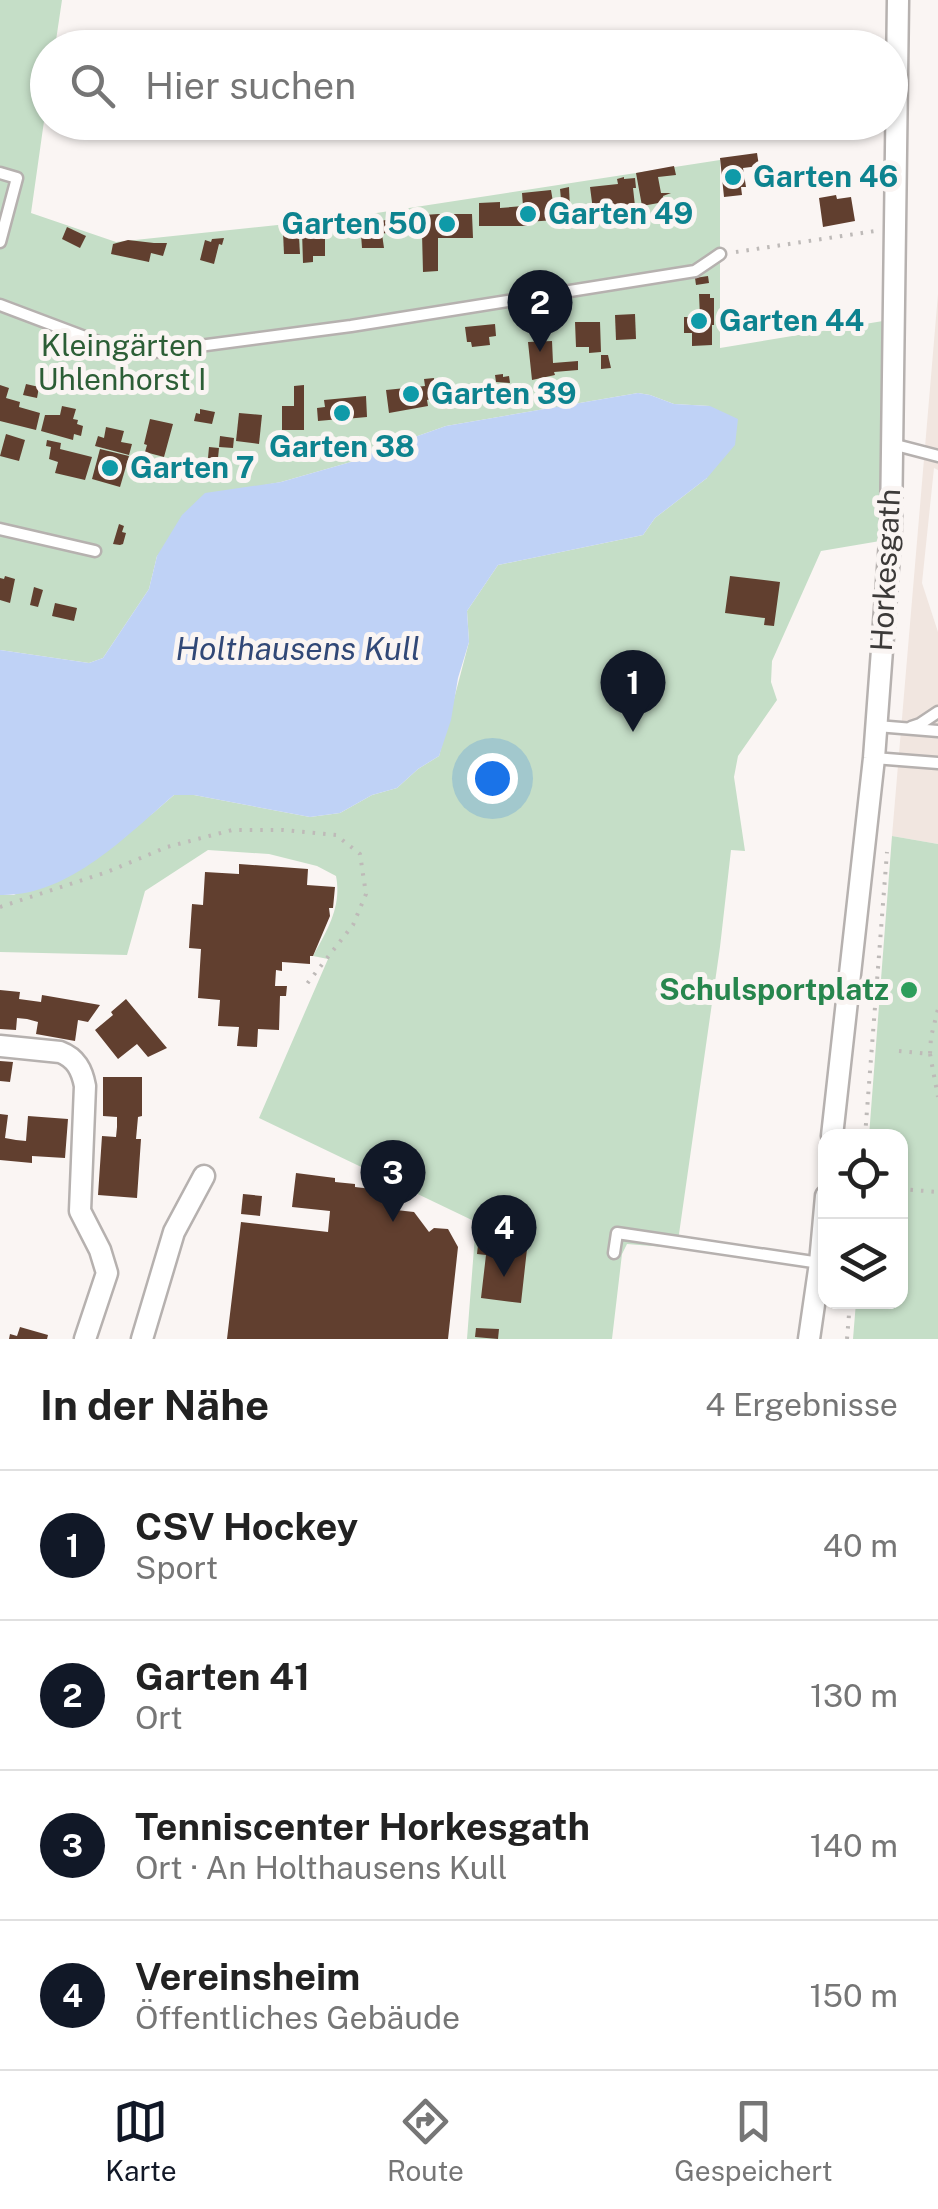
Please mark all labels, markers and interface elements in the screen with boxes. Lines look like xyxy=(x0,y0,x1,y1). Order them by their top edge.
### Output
search box xyxy=(30,30,908,140)
icon: search xyxy=(65,58,120,113)
text: Hier suchen xyxy=(145,63,356,108)
place label: Garten 46 xyxy=(753,158,898,194)
marker: Garten 46 xyxy=(722,166,744,188)
place label: Garten 49 xyxy=(548,195,693,231)
marker: Garten 49 xyxy=(517,203,539,225)
place label: Garten 50 xyxy=(282,205,427,241)
marker: Garten 50 xyxy=(436,213,458,235)
pin: 2 xyxy=(508,270,572,352)
place label: Garten 44 xyxy=(719,302,864,338)
marker: Garten 44 xyxy=(688,310,710,332)
park label: Kleingärten Uhlenhorst I xyxy=(37,327,207,397)
place label: Garten 39 xyxy=(431,375,576,411)
marker: Garten 39 xyxy=(400,383,422,405)
marker: Garten 38 xyxy=(331,402,353,424)
place label: Garten 38 xyxy=(269,428,415,464)
place label: Garten 7 xyxy=(130,449,255,485)
marker: Garten 7 xyxy=(99,457,121,479)
street label: Horkesgath xyxy=(863,488,907,652)
water label: Holthausens Kull xyxy=(176,630,420,667)
pin: 1 xyxy=(600,650,666,732)
your location xyxy=(467,753,518,804)
place label: Schulsportplatz xyxy=(659,971,889,1007)
marker: Schulsportplatz xyxy=(898,979,920,1001)
map controls xyxy=(818,1129,908,1309)
button: locate xyxy=(818,1129,908,1219)
pin: 3 xyxy=(360,1140,426,1222)
pin: 4 xyxy=(472,1194,536,1277)
button: layers xyxy=(818,1219,908,1309)
text: In der Nähe xyxy=(40,1380,269,1429)
text: 4 Ergebnisse xyxy=(705,1386,898,1423)
text: CSV Hockey xyxy=(135,1504,358,1549)
text: 1 xyxy=(66,1527,79,1564)
text: 40 m xyxy=(823,1527,898,1564)
text: Sport xyxy=(135,1549,218,1586)
text: Garten 41 xyxy=(135,1654,310,1699)
text: 2 xyxy=(62,1677,83,1714)
text: 130 m xyxy=(810,1677,898,1714)
text: Ort xyxy=(135,1699,183,1736)
text: Tenniscenter Horkesgath xyxy=(135,1804,590,1849)
text: 3 xyxy=(62,1827,83,1864)
text: 140 m xyxy=(810,1827,898,1864)
text: Ort · An Holthausens Kull xyxy=(135,1849,507,1886)
text: Vereinsheim xyxy=(135,1954,360,1999)
text: 4 xyxy=(62,1977,83,2014)
text: 150 m xyxy=(809,1977,898,2014)
text: Öffentliches Gebäude xyxy=(135,1999,460,2036)
tab: Karte xyxy=(105,2094,177,2187)
tab: Route xyxy=(387,2094,464,2187)
tab: Gespeichert xyxy=(674,2094,833,2187)

